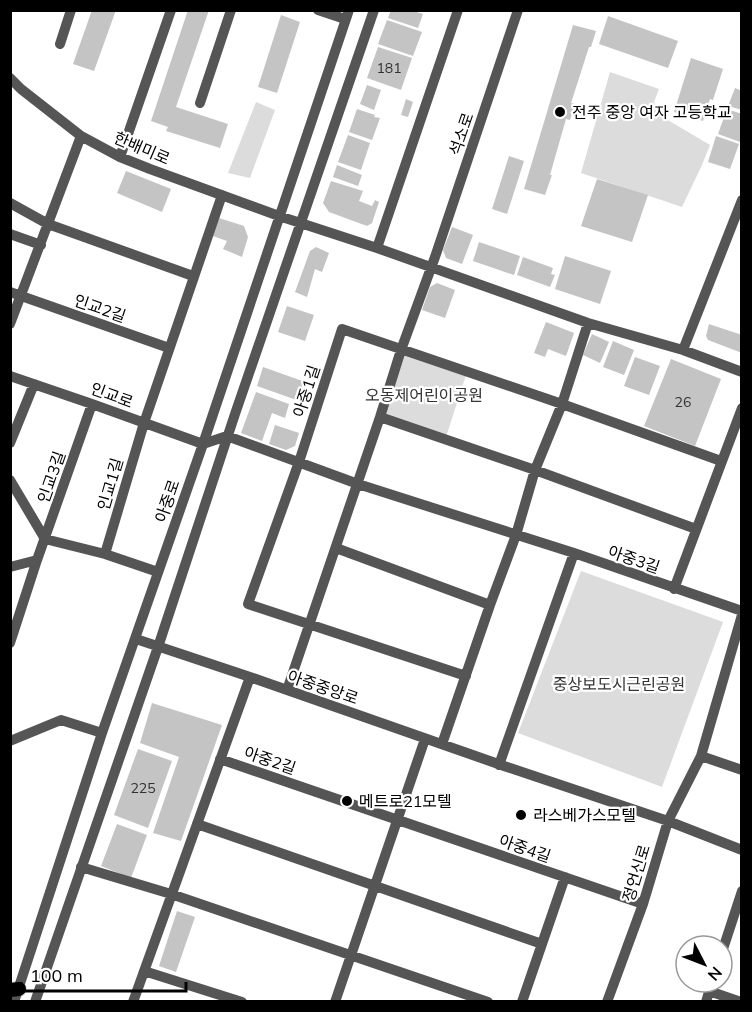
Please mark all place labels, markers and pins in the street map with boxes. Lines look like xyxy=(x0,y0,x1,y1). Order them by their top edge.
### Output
place label: 전주 중앙 여자 고등학교 xyxy=(572,102,732,122)
marker: 전주 중앙 여자 고등학교 xyxy=(553,105,567,119)
place label: 메트로21모텔 xyxy=(359,791,452,811)
marker: 메트로21모텔 xyxy=(340,794,354,808)
place label: 라스베가스모텔 xyxy=(533,805,636,825)
marker: 라스베가스모텔 xyxy=(514,808,528,822)

